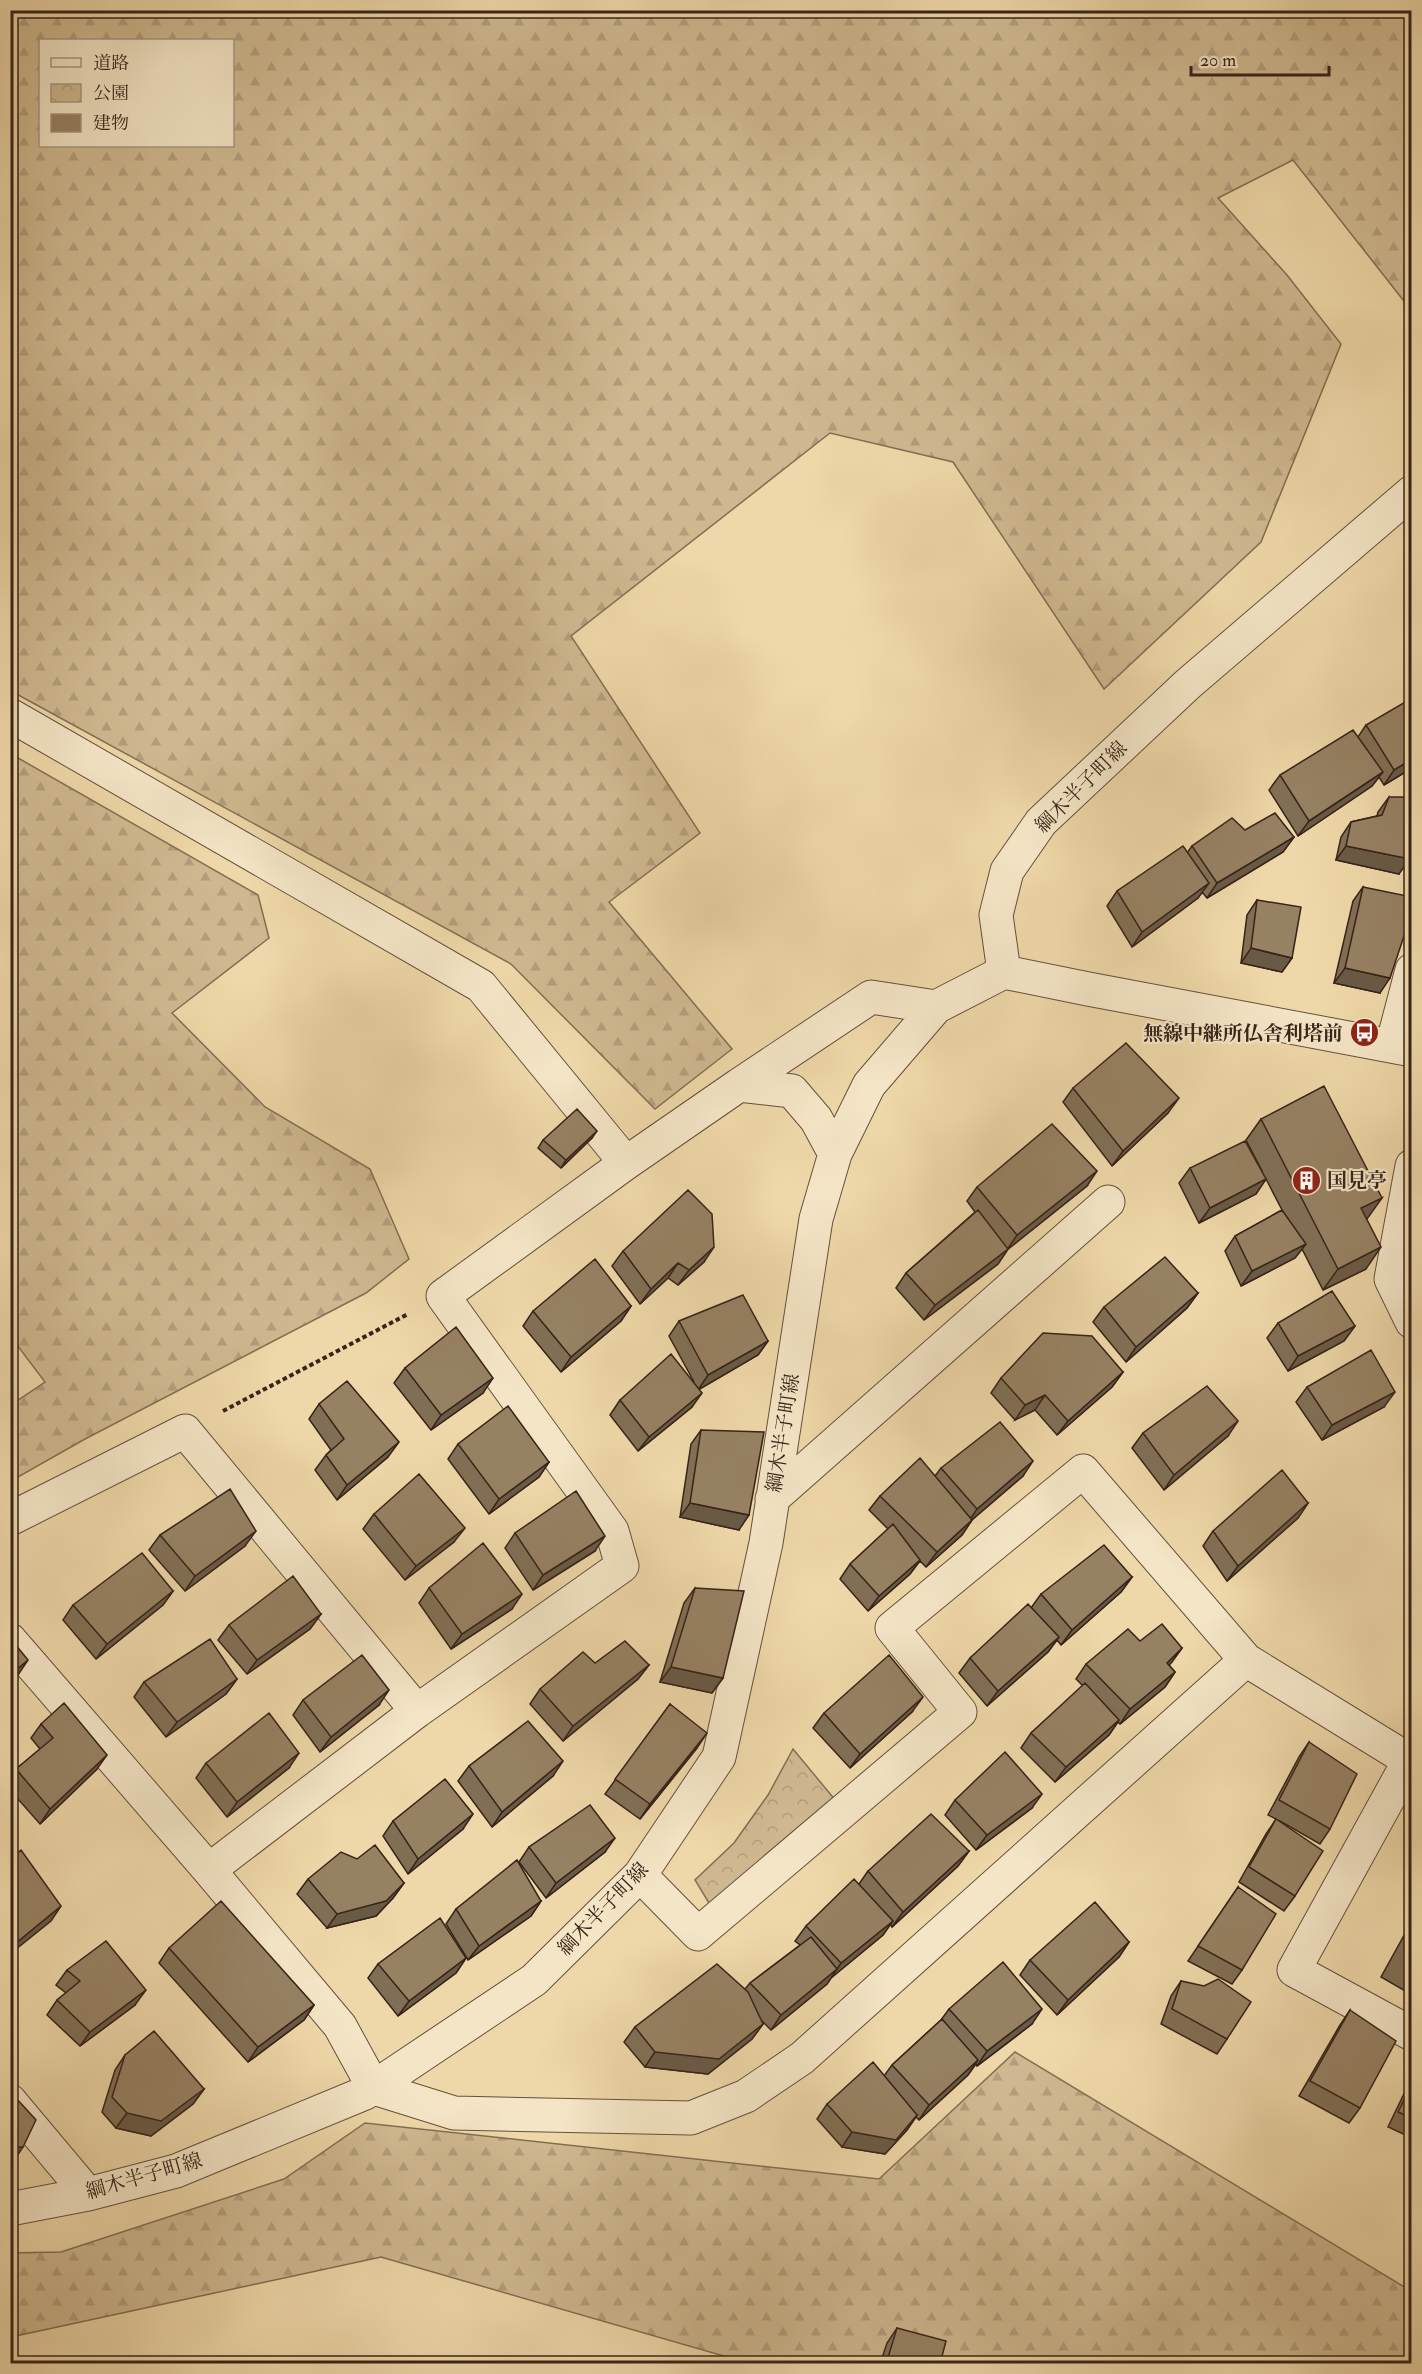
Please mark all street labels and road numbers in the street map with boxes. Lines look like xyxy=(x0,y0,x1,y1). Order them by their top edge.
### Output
street label: 綱木半子町線 xyxy=(1030,736,1132,838)
street label: 綱木半子町線 xyxy=(761,1372,805,1494)
street label: 綱木半子町線 xyxy=(552,1857,654,1961)
street label: 綱木半子町線 xyxy=(83,2147,205,2205)

